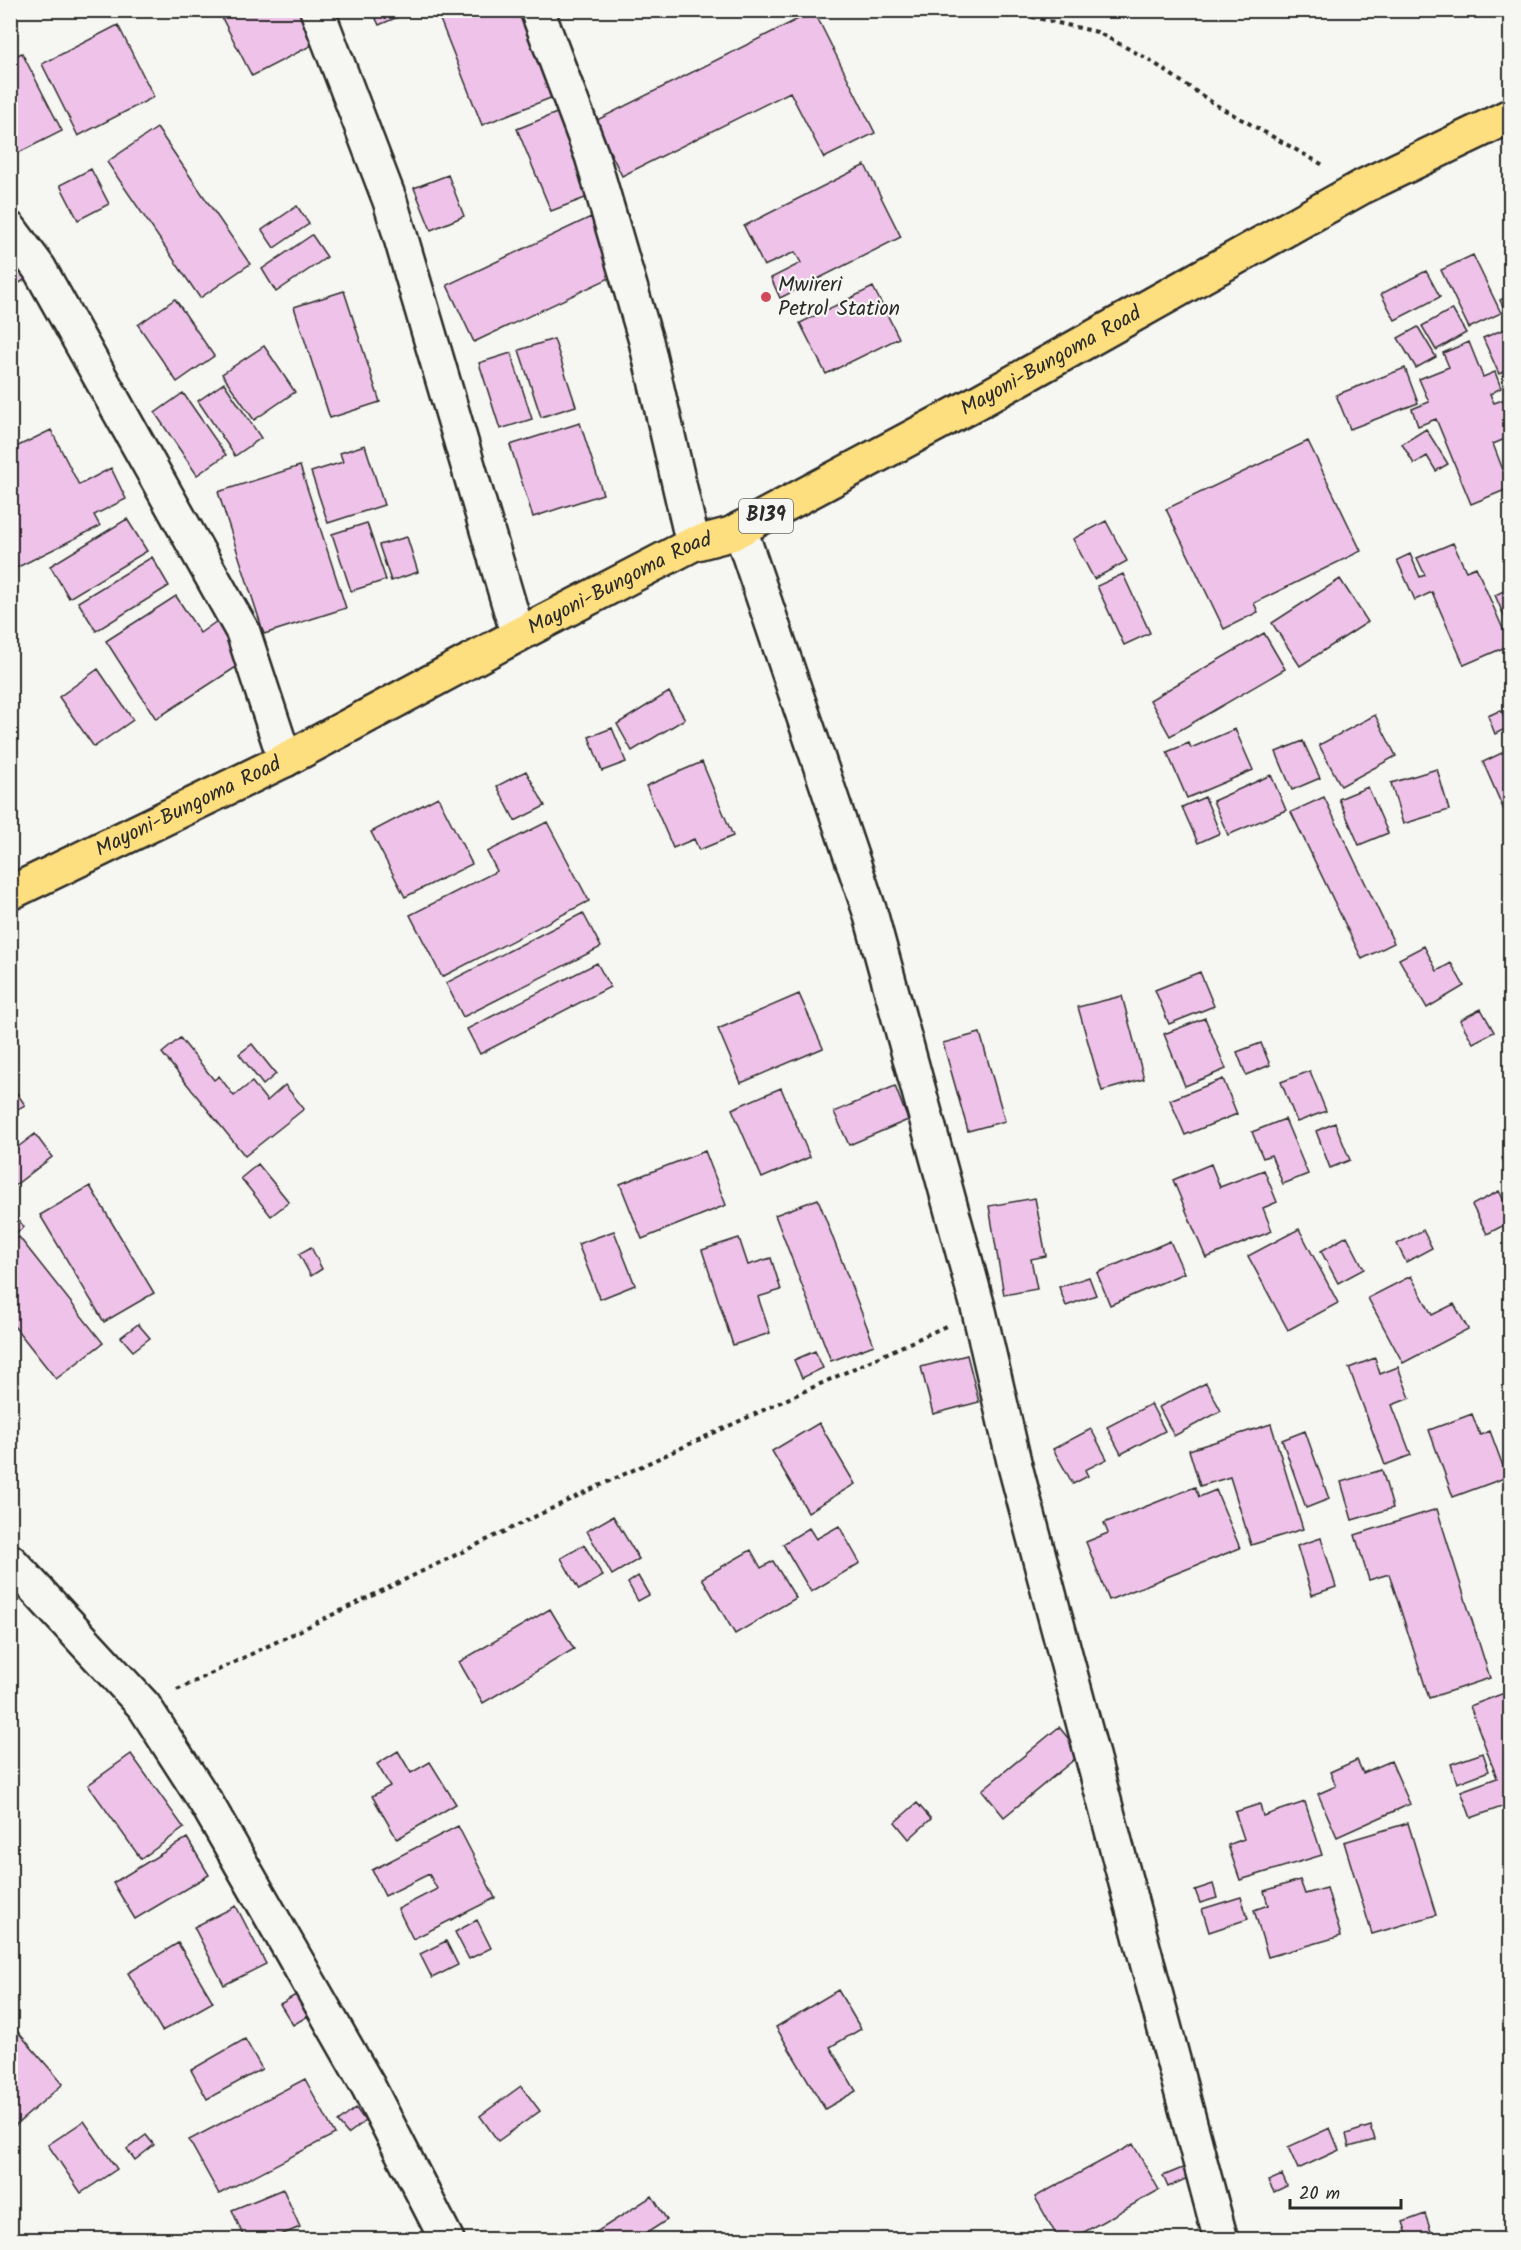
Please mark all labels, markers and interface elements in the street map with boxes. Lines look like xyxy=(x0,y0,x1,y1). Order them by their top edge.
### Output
place label: Mwireri Petrol Station xyxy=(778,269,900,326)
marker: Mwireri Petrol Station xyxy=(759,290,773,304)
street label: Mayoni-Bungoma Road xyxy=(954,297,1148,425)
road number: B139 xyxy=(739,499,793,533)
street label: Mayoni-Bungoma Road xyxy=(522,523,715,644)
street label: Mayoni-Bungoma Road xyxy=(90,748,287,866)
scale bar xyxy=(1290,2172,1401,2210)
text: 20 m xyxy=(1299,2180,1340,2209)

